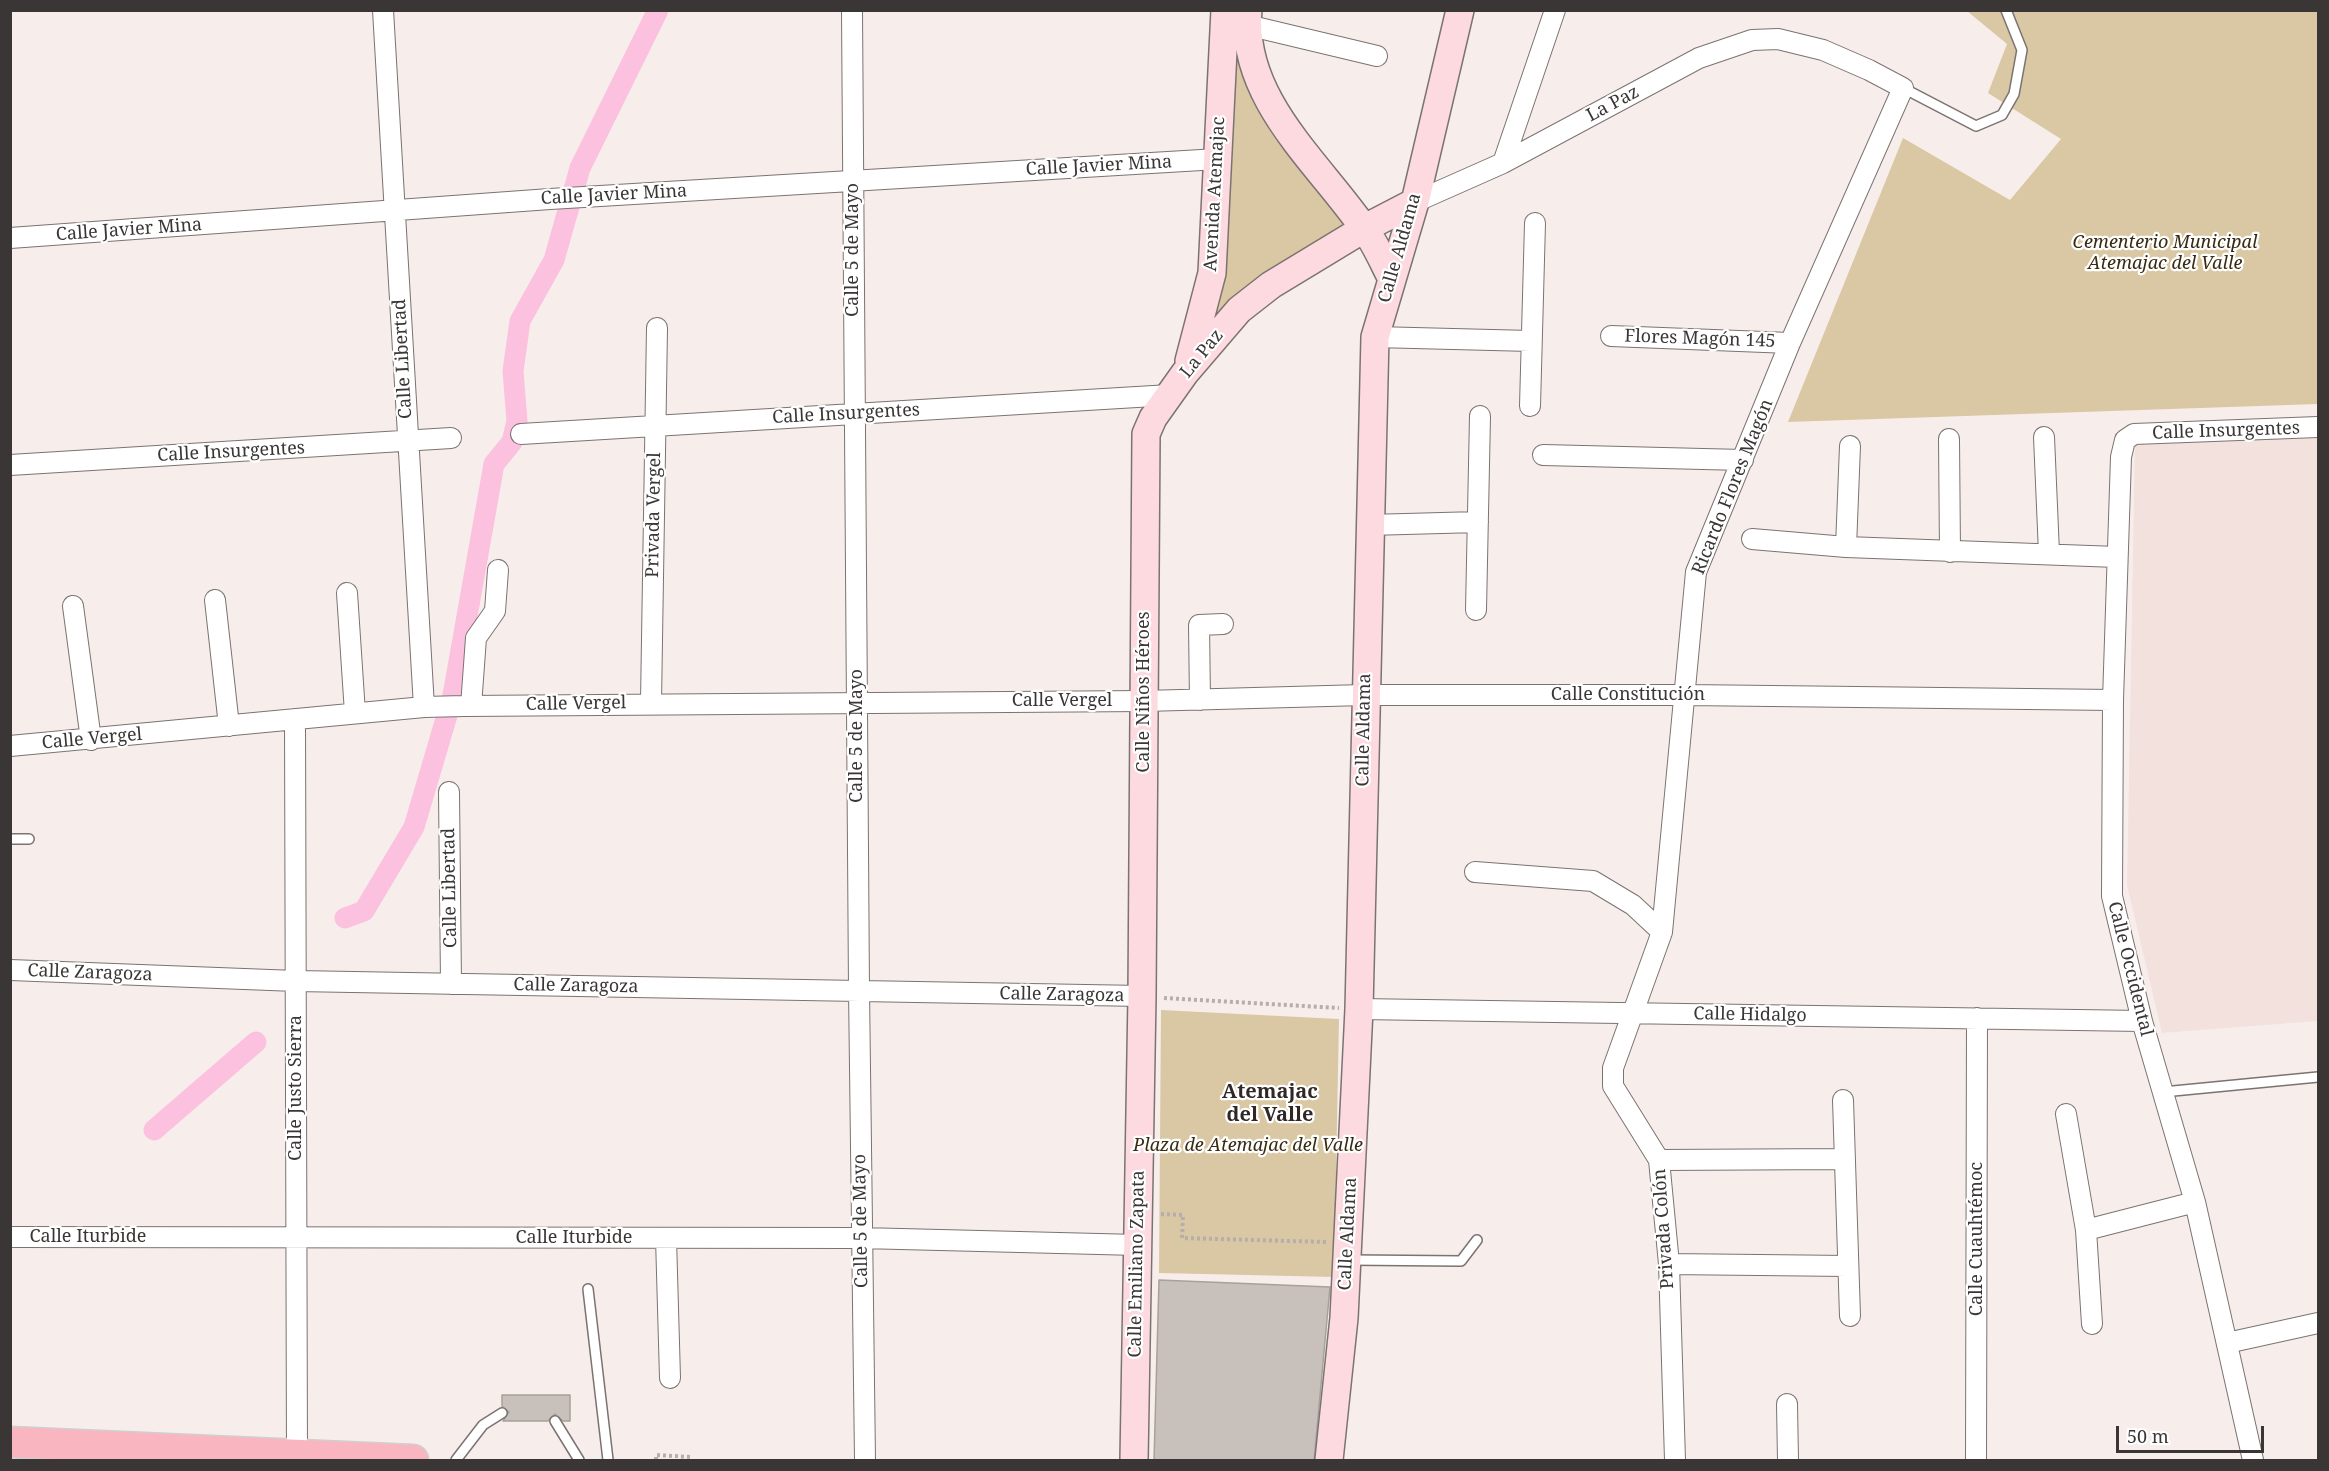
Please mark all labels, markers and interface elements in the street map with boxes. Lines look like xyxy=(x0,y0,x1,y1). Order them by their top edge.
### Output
street label: La Paz xyxy=(1583,81,1643,127)
street label: Avenida Atemajac xyxy=(1200,116,1230,272)
street label: Calle Javier Mina xyxy=(1025,151,1173,181)
street label: Calle Javier Mina xyxy=(540,180,688,210)
street label: Calle 5 de Mayo xyxy=(842,183,864,317)
street label: Calle Aldama xyxy=(1374,191,1426,305)
street label: Calle Javier Mina xyxy=(55,214,203,246)
park label: Cementerio Municipal Atemajac del Valle xyxy=(2073,232,2257,274)
street label: Calle Libertad xyxy=(389,298,417,420)
street label: La Paz xyxy=(1176,325,1228,383)
street label: Flores Magón 145 xyxy=(1624,326,1776,352)
street label: Ricardo Flores Magón xyxy=(1688,396,1778,578)
street label: Calle Insurgentes xyxy=(772,399,920,429)
street label: Calle Insurgentes xyxy=(2152,418,2300,444)
street label: Calle Insurgentes xyxy=(157,437,305,467)
street label: Privada Vergel xyxy=(642,452,666,578)
street label: Calle Niños Héroes xyxy=(1133,611,1155,773)
street label: Calle 5 de Mayo xyxy=(846,669,868,803)
street label: Calle Aldama xyxy=(1352,673,1376,787)
street label: Calle Constitución xyxy=(1551,684,1705,706)
street label: Calle Vergel xyxy=(1012,690,1112,712)
street label: Calle Vergel xyxy=(525,692,627,716)
street label: Calle Vergel xyxy=(41,724,143,754)
street label: Calle Libertad xyxy=(438,828,462,948)
street label: Calle Occidental xyxy=(2103,900,2157,1038)
street label: Calle Zaragoza xyxy=(27,960,153,986)
street label: Calle Zaragoza xyxy=(513,974,639,998)
street label: Calle Zaragoza xyxy=(999,983,1125,1007)
street label: Calle Hidalgo xyxy=(1693,1003,1807,1027)
street label: Calle Justo Sierra xyxy=(285,1015,307,1161)
district label: Atemajac del Valle xyxy=(1222,1080,1318,1127)
park label: Plaza de Atemajac del Valle xyxy=(1133,1135,1363,1157)
street label: Calle 5 de Mayo xyxy=(849,1154,873,1288)
street label: Calle Cuauhtémoc xyxy=(1966,1162,1988,1316)
street label: Privada Colón xyxy=(1649,1168,1679,1290)
street label: Calle Emiliano Zapata xyxy=(1125,1170,1149,1358)
street label: Calle Aldama xyxy=(1334,1177,1362,1291)
street label: Calle Iturbide xyxy=(30,1226,146,1248)
street label: Calle Iturbide xyxy=(516,1227,632,1249)
scale bar xyxy=(2119,1414,2268,1452)
text: 50 m xyxy=(2127,1424,2169,1448)

